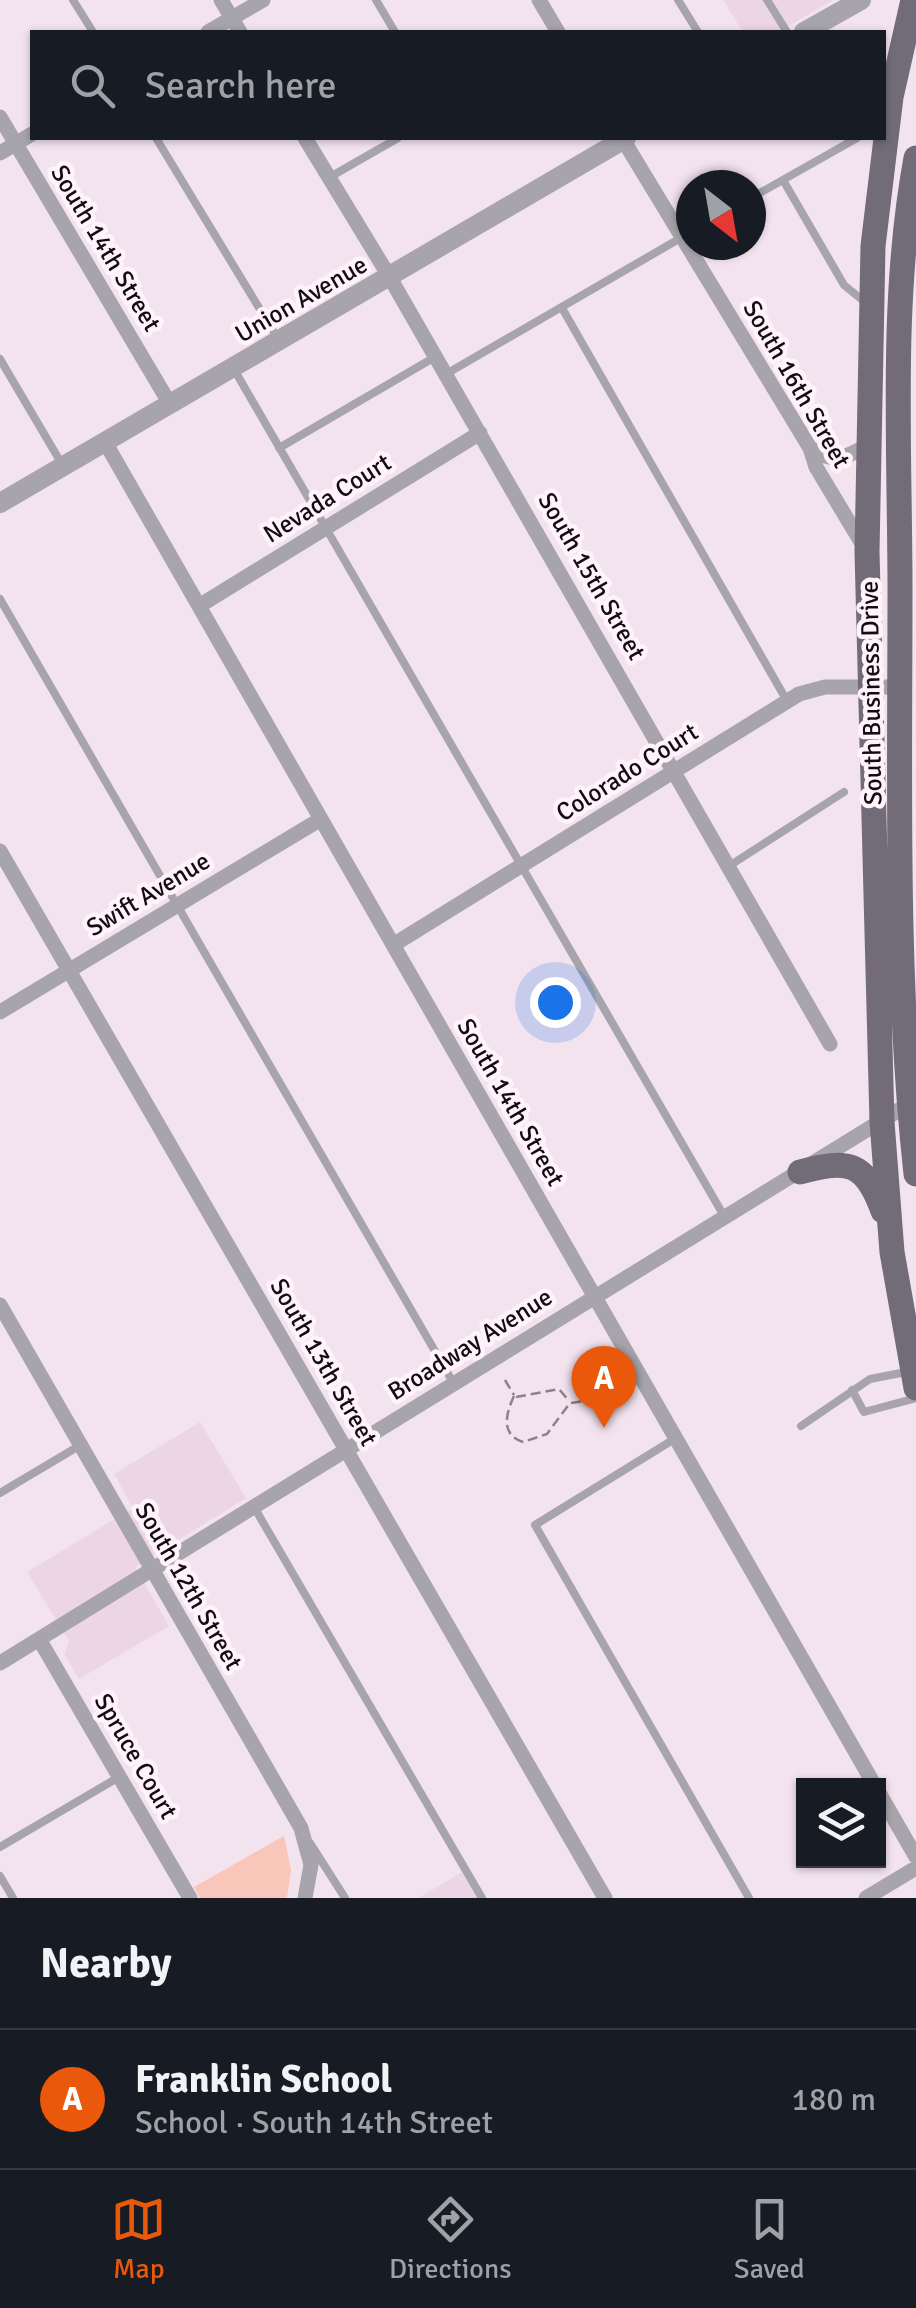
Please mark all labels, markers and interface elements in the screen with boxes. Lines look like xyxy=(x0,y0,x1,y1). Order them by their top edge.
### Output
search box xyxy=(30,30,886,140)
icon: search xyxy=(65,58,120,113)
text: Search here xyxy=(145,62,337,109)
street label: South 14th Street xyxy=(44,159,168,337)
north arrow xyxy=(676,170,766,260)
street label: Union Avenue xyxy=(229,249,373,349)
street label: South 16th Street xyxy=(736,295,858,474)
street label: Nevada Court xyxy=(257,446,397,549)
street label: South 15th Street xyxy=(531,487,653,666)
street label: South Business Drive xyxy=(854,581,888,805)
street label: Colorado Court xyxy=(550,716,704,828)
street label: Swift Avenue xyxy=(81,845,215,943)
your location xyxy=(530,977,581,1028)
street label: South 14th Street xyxy=(450,1013,572,1192)
street label: South 13th Street xyxy=(263,1273,385,1452)
street label: Broadway Avenue xyxy=(382,1281,558,1407)
pin: A xyxy=(572,1346,636,1428)
street label: South 12th Street xyxy=(128,1497,250,1676)
street label: Spruce Court xyxy=(88,1688,184,1824)
map controls xyxy=(796,1778,886,1868)
button: layers xyxy=(796,1778,886,1868)
text: Nearby xyxy=(40,1938,172,1989)
text: Franklin School xyxy=(135,2056,392,2103)
text: A xyxy=(62,2080,83,2119)
text: 180 m xyxy=(792,2080,876,2119)
text: School · South 14th Street xyxy=(135,2103,493,2142)
tab: Map xyxy=(111,2192,166,2286)
tab: Directions xyxy=(389,2192,511,2286)
tab: Saved xyxy=(734,2192,805,2286)

